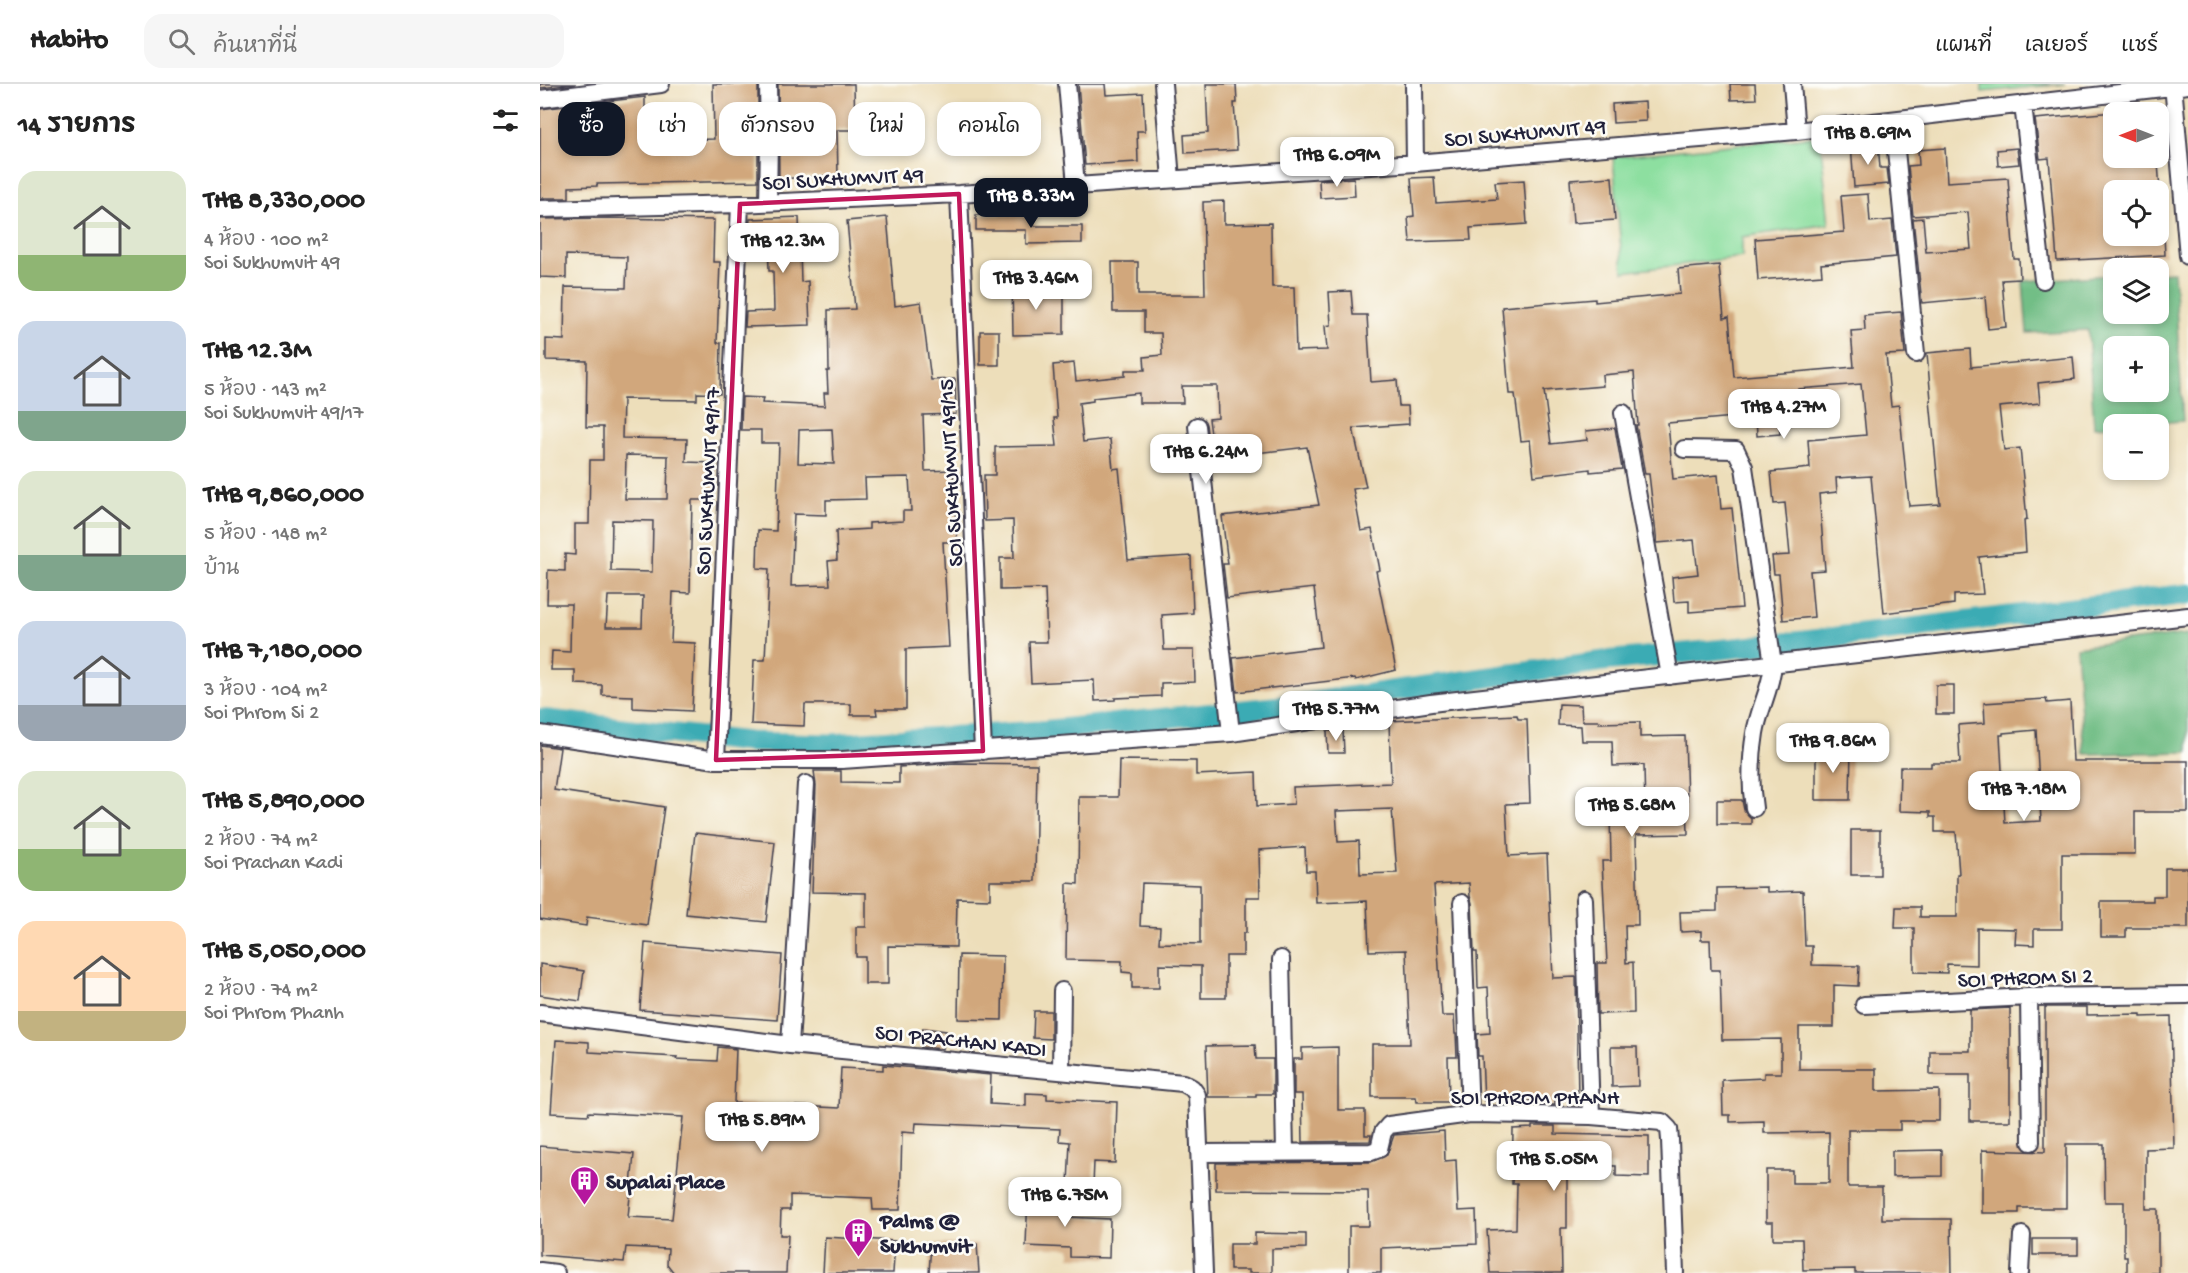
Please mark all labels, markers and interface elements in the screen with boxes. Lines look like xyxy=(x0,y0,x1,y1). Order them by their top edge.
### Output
search box xyxy=(144,14,564,68)
text: Habito xyxy=(30,25,108,58)
icon: search xyxy=(165,25,198,58)
text: ค้นหาที่นี่ xyxy=(213,35,297,61)
text: แผนที่ xyxy=(1935,35,1992,60)
text: เลเยอร์ xyxy=(2025,35,2088,60)
text: แชร์ xyxy=(2121,35,2158,60)
chip: ซื้อ xyxy=(558,102,625,156)
chip: เช่า xyxy=(637,102,707,156)
chip: ตัวกรอง xyxy=(719,102,836,156)
chip: ใหม่ xyxy=(848,102,925,156)
chip: คอนโด xyxy=(937,102,1041,156)
north arrow xyxy=(2103,102,2169,168)
map controls xyxy=(2103,102,2169,480)
icon: filters xyxy=(489,104,522,137)
text: 14 รายการ xyxy=(18,112,136,143)
street label: SOI SUKHUMVIT 49 xyxy=(1443,115,1607,155)
pin: THB 8.69M xyxy=(1799,115,1937,166)
text: THB 8.69M xyxy=(1825,123,1911,146)
pin: THB 6.09M xyxy=(1268,137,1406,188)
text: THB 6.09M xyxy=(1294,145,1380,168)
street label: SOI SUKHUMVIT 49 xyxy=(762,164,925,198)
pin: THB 8.33M xyxy=(962,178,1100,229)
button: locate xyxy=(2103,180,2169,246)
text: THB 8.33M xyxy=(988,186,1074,209)
text: THB 8,330,000 xyxy=(204,187,365,218)
icon: home xyxy=(66,195,138,267)
pin: THB 12.3M xyxy=(714,223,852,274)
text: 4 ห้อง · 100 m² xyxy=(204,230,329,253)
text: THB 12.3M xyxy=(742,231,824,254)
text: Soi Sukhumvit 49 xyxy=(204,253,340,276)
button: layers xyxy=(2103,258,2169,324)
pin: THB 3.46M xyxy=(967,260,1105,311)
text: THB 3.46M xyxy=(994,268,1078,291)
button: + xyxy=(2103,336,2169,402)
text: THB 12.3M xyxy=(204,337,311,368)
icon: home xyxy=(66,345,138,417)
street label: SOI SUKHUMVIT 49/15 xyxy=(935,378,971,567)
text: 5 ห้อง · 143 m² xyxy=(204,380,327,403)
street label: SOI SUKHUMVIT 49/17 xyxy=(692,386,728,576)
pin: THB 4.27M xyxy=(1715,389,1853,440)
text: THB 4.27M xyxy=(1742,397,1826,420)
text: Soi Sukhumvit 49/17 xyxy=(204,403,363,426)
button: − xyxy=(2103,414,2169,480)
pin: THB 6.24M xyxy=(1137,434,1275,485)
text: THB 6.24M xyxy=(1164,442,1248,465)
text: THB 9,860,000 xyxy=(204,481,364,512)
icon: home xyxy=(66,495,138,567)
text: 5 ห้อง · 148 m² xyxy=(204,524,327,547)
text: บ้าน xyxy=(204,559,239,582)
text: THB 7,180,000 xyxy=(204,637,362,668)
icon: home xyxy=(66,645,138,717)
text: 3 ห้อง · 104 m² xyxy=(204,680,328,703)
pin: THB 5.77M xyxy=(1267,691,1405,742)
text: THB 5.77M xyxy=(1293,699,1379,722)
text: Soi Phrom Si 2 xyxy=(204,703,319,726)
pin: THB 9.86M xyxy=(1764,723,1902,774)
text: THB 9.86M xyxy=(1790,731,1876,754)
pin: THB 7.18M xyxy=(1955,771,2093,822)
text: THB 7.18M xyxy=(1982,779,2066,802)
text: THB 5,890,000 xyxy=(204,787,365,818)
pin: THB 5.68M xyxy=(1563,787,1701,838)
icon: home xyxy=(66,795,138,867)
text: THB 5.68M xyxy=(1589,795,1675,818)
text: 2 ห้อง · 74 m² xyxy=(204,830,318,853)
text: Soi Prachan Kadi xyxy=(204,853,343,876)
text: THB 5,050,000 xyxy=(204,937,366,968)
icon: home xyxy=(66,945,138,1017)
street label: SOI PHROM SI 2 xyxy=(1957,965,2093,995)
text: 2 ห้อง · 74 m² xyxy=(204,980,318,1003)
text: Soi Phrom Phanh xyxy=(204,1003,344,1026)
street label: SOI PRACHAN KADI xyxy=(874,1021,1048,1065)
street label: SOI PHROM PHANH xyxy=(1451,1087,1620,1113)
pin: THB 5.89M xyxy=(693,1102,831,1153)
text: THB 5.89M xyxy=(719,1110,805,1133)
pin: THB 5.05M xyxy=(1485,1141,1623,1192)
text: THB 5.05M xyxy=(1511,1149,1597,1172)
building icon: Supalai Place xyxy=(569,1164,601,1206)
place label: Supalai Place xyxy=(606,1171,725,1197)
pin: THB 6.75M xyxy=(996,1177,1134,1228)
text: THB 6.75M xyxy=(1022,1185,1108,1208)
place label: Palms @ Sukhumvit xyxy=(879,1210,974,1261)
building icon: Palms @ Sukhumvit xyxy=(843,1216,875,1258)

